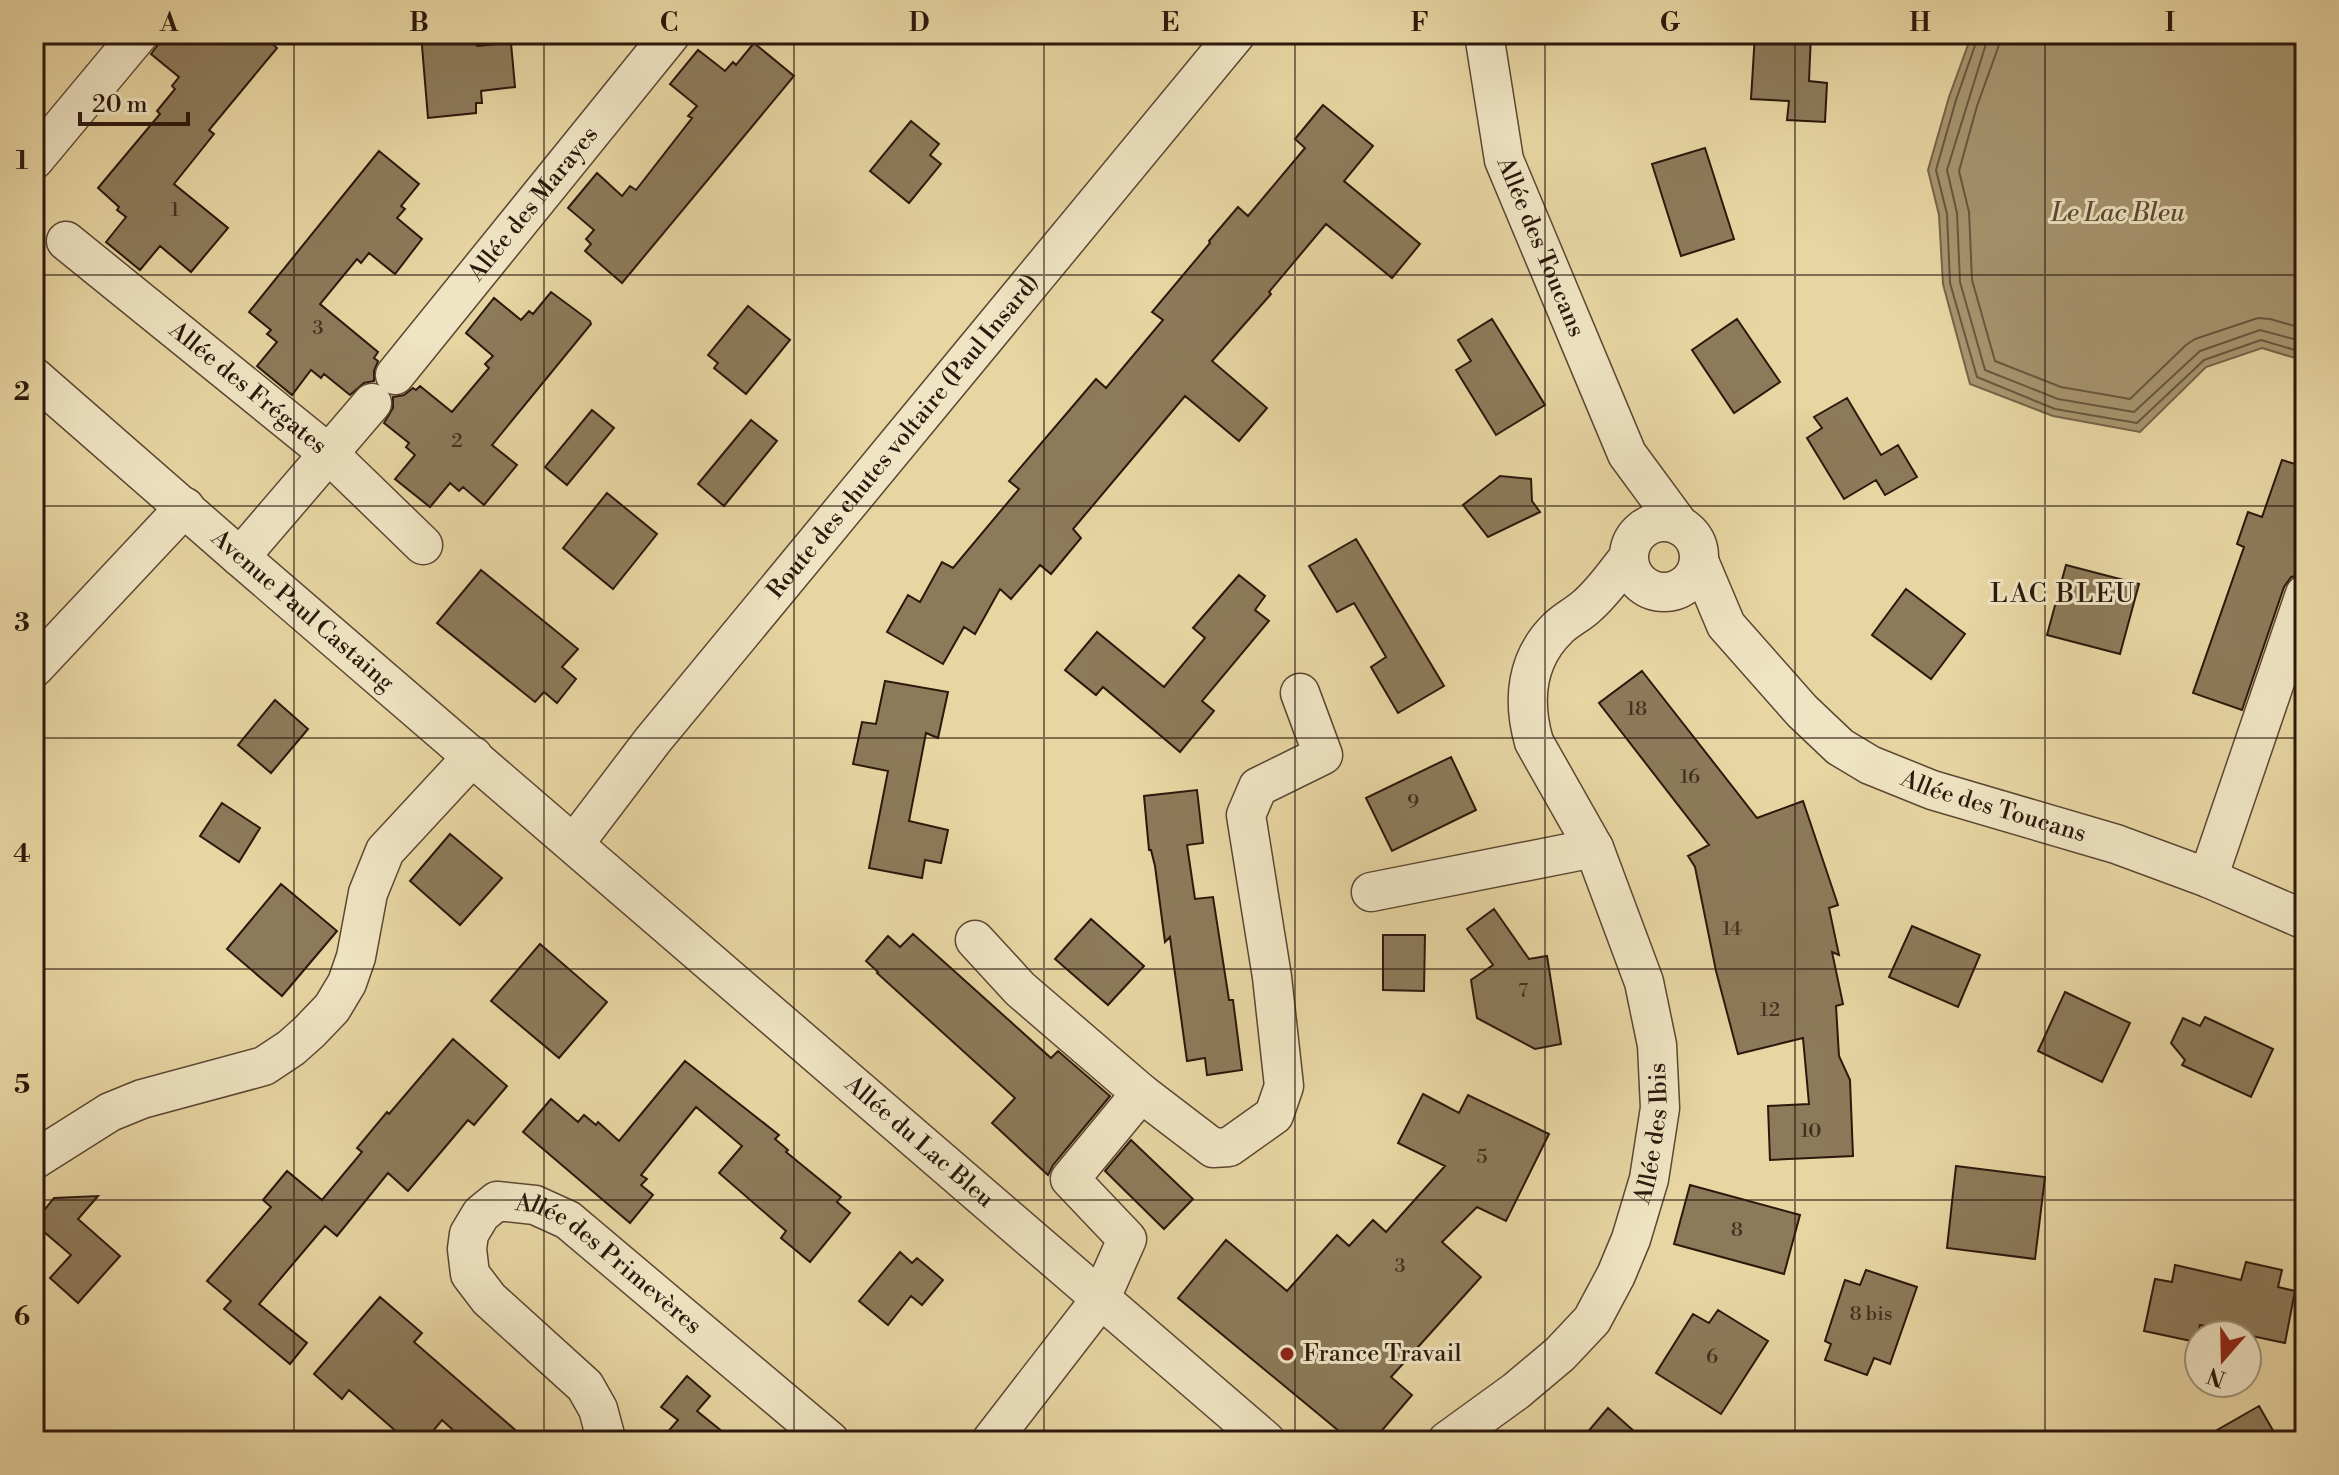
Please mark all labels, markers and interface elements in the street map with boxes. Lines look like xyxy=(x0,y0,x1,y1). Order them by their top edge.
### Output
text: A xyxy=(159,7,179,39)
text: B xyxy=(409,7,429,39)
text: C xyxy=(660,7,678,39)
text: D xyxy=(909,7,929,39)
text: E xyxy=(1161,7,1179,39)
text: F xyxy=(1411,7,1429,39)
text: G xyxy=(1660,7,1681,39)
text: H xyxy=(1909,7,1931,39)
text: I xyxy=(2165,7,2175,39)
scale bar xyxy=(80,76,188,126)
text: 20 m xyxy=(92,90,148,120)
street label: Allée des Marayes xyxy=(461,120,605,288)
text: 1 xyxy=(16,145,29,177)
street label: Allée des Toucans xyxy=(1489,152,1591,342)
water label: Le Lac Bleu xyxy=(2050,197,2185,229)
house number: 1 xyxy=(171,198,180,223)
street label: Route des chutes voltaire (Paul Insard) xyxy=(761,268,1046,605)
street label: Allée des Frégates xyxy=(162,315,333,461)
house number: 3 xyxy=(312,316,324,341)
text: 2 xyxy=(14,376,30,408)
house number: 2 xyxy=(451,429,463,454)
street label: Avenue Paul Castaing xyxy=(204,523,401,698)
district label: LAC BLEU xyxy=(1990,578,2136,610)
text: 3 xyxy=(14,607,30,639)
house number: 18 xyxy=(1627,697,1647,722)
street label: Allée des Toucans xyxy=(1895,764,2089,849)
house number: 16 xyxy=(1680,765,1700,790)
house number: 9 xyxy=(1407,790,1419,815)
text: 4 xyxy=(13,838,31,870)
house number: 14 xyxy=(1722,917,1742,942)
house number: 7 xyxy=(1518,979,1528,1004)
house number: 12 xyxy=(1760,998,1780,1023)
street label: Allée des Ibis xyxy=(1627,1062,1675,1208)
text: 5 xyxy=(14,1069,30,1101)
street label: Allée du Lac Bleu xyxy=(838,1069,1000,1215)
house number: 10 xyxy=(1800,1119,1822,1144)
house number: 5 xyxy=(1476,1145,1488,1170)
street label: Allée des Primevères xyxy=(513,1188,708,1341)
house number: 8 xyxy=(1731,1218,1743,1243)
house number: 3 xyxy=(1394,1254,1406,1279)
text: 6 xyxy=(14,1301,30,1333)
house number: 8 bis xyxy=(1849,1302,1893,1327)
north arrow xyxy=(2183,1319,2263,1399)
place label: France Travail xyxy=(1303,1339,1462,1369)
marker: France Travail xyxy=(1278,1345,1296,1363)
house number: 6 xyxy=(1706,1345,1718,1370)
text: N xyxy=(2203,1361,2229,1392)

